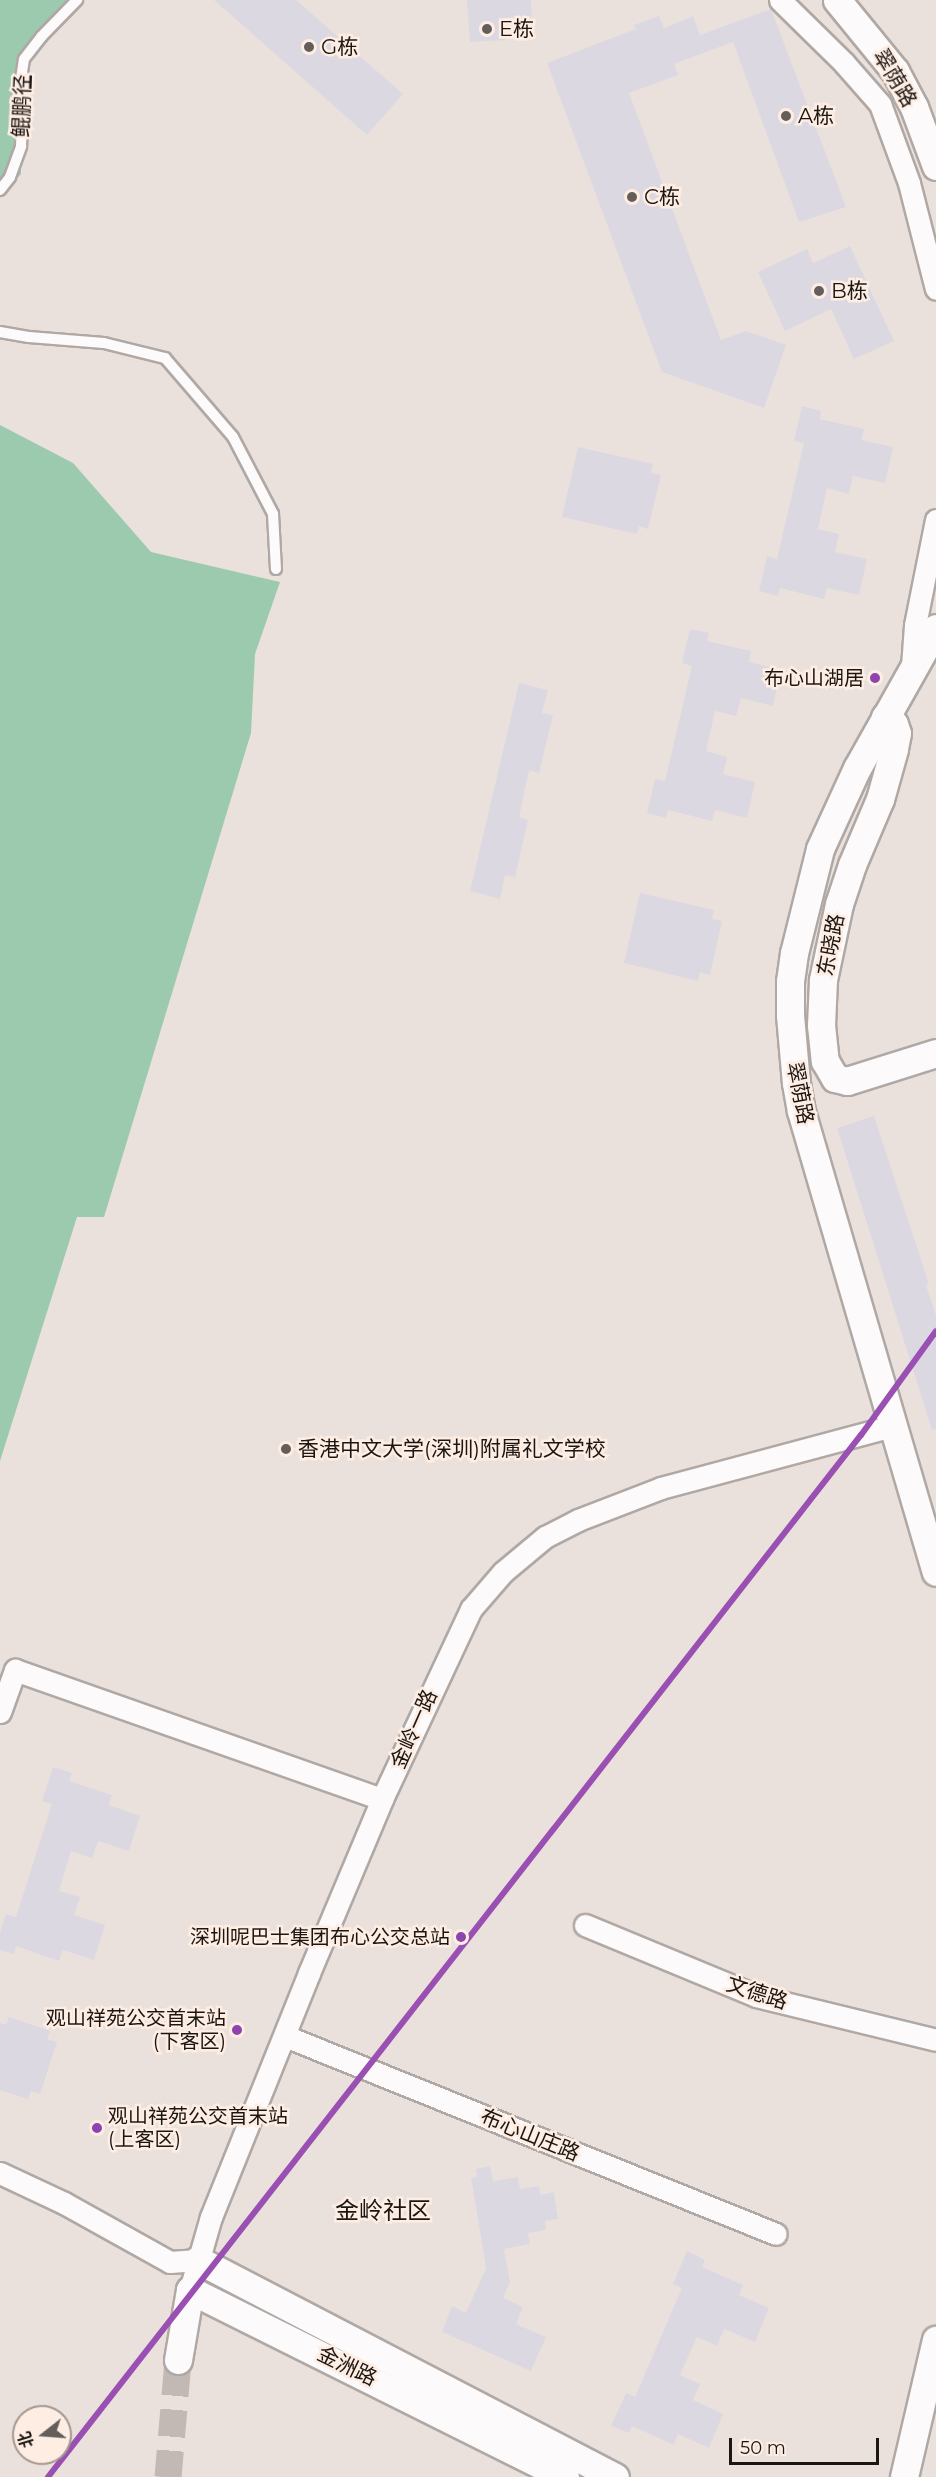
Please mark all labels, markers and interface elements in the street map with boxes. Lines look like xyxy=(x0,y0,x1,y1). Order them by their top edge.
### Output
place label: E栋 xyxy=(499,16,534,42)
marker: E栋 xyxy=(480,22,494,36)
place label: G栋 xyxy=(321,34,358,60)
marker: G栋 xyxy=(302,40,316,54)
street label: 翠荫路 xyxy=(868,45,922,111)
street label: 鲲鹏径 xyxy=(8,74,36,138)
place label: A栋 xyxy=(798,103,834,129)
marker: A栋 xyxy=(779,109,793,123)
place label: C栋 xyxy=(644,184,680,210)
marker: C栋 xyxy=(625,190,639,204)
place label: B栋 xyxy=(831,278,868,304)
marker: B栋 xyxy=(812,284,826,298)
place label: 布心山湖居 xyxy=(764,666,864,690)
marker: 布心山湖居 xyxy=(869,672,881,684)
street label: 东晓路 xyxy=(813,912,849,978)
street label: 翠荫路 xyxy=(782,1060,818,1126)
place label: 香港中文大学(深圳)附属礼文学校 xyxy=(298,1436,606,1462)
marker: 香港中文大学(深圳)附属礼文学校 xyxy=(279,1442,293,1456)
street label: 金岭一路 xyxy=(385,1686,443,1772)
place label: 深圳呢巴士集团布心公交总站 xyxy=(190,1925,450,1949)
marker: 深圳呢巴士集团布心公交总站 xyxy=(455,1931,467,1943)
street label: 文德路 xyxy=(723,1971,791,2015)
place label: 观山祥苑公交首末站 (下客区) xyxy=(46,2006,226,2053)
marker: 观山祥苑公交首末站 (下客区) xyxy=(231,2024,243,2036)
place label: 观山祥苑公交首末站 (上客区) xyxy=(108,2104,288,2151)
street label: 布心山庄路 xyxy=(477,2104,583,2166)
marker: 观山祥苑公交首末站 (上客区) xyxy=(91,2122,103,2134)
district label: 金岭社区 xyxy=(335,2197,431,2225)
street label: 金洲路 xyxy=(313,2341,381,2391)
north arrow xyxy=(12,2405,72,2465)
scale bar xyxy=(732,2426,882,2464)
text: 北 xyxy=(15,2429,38,2450)
text: 50 m xyxy=(740,2437,786,2459)

